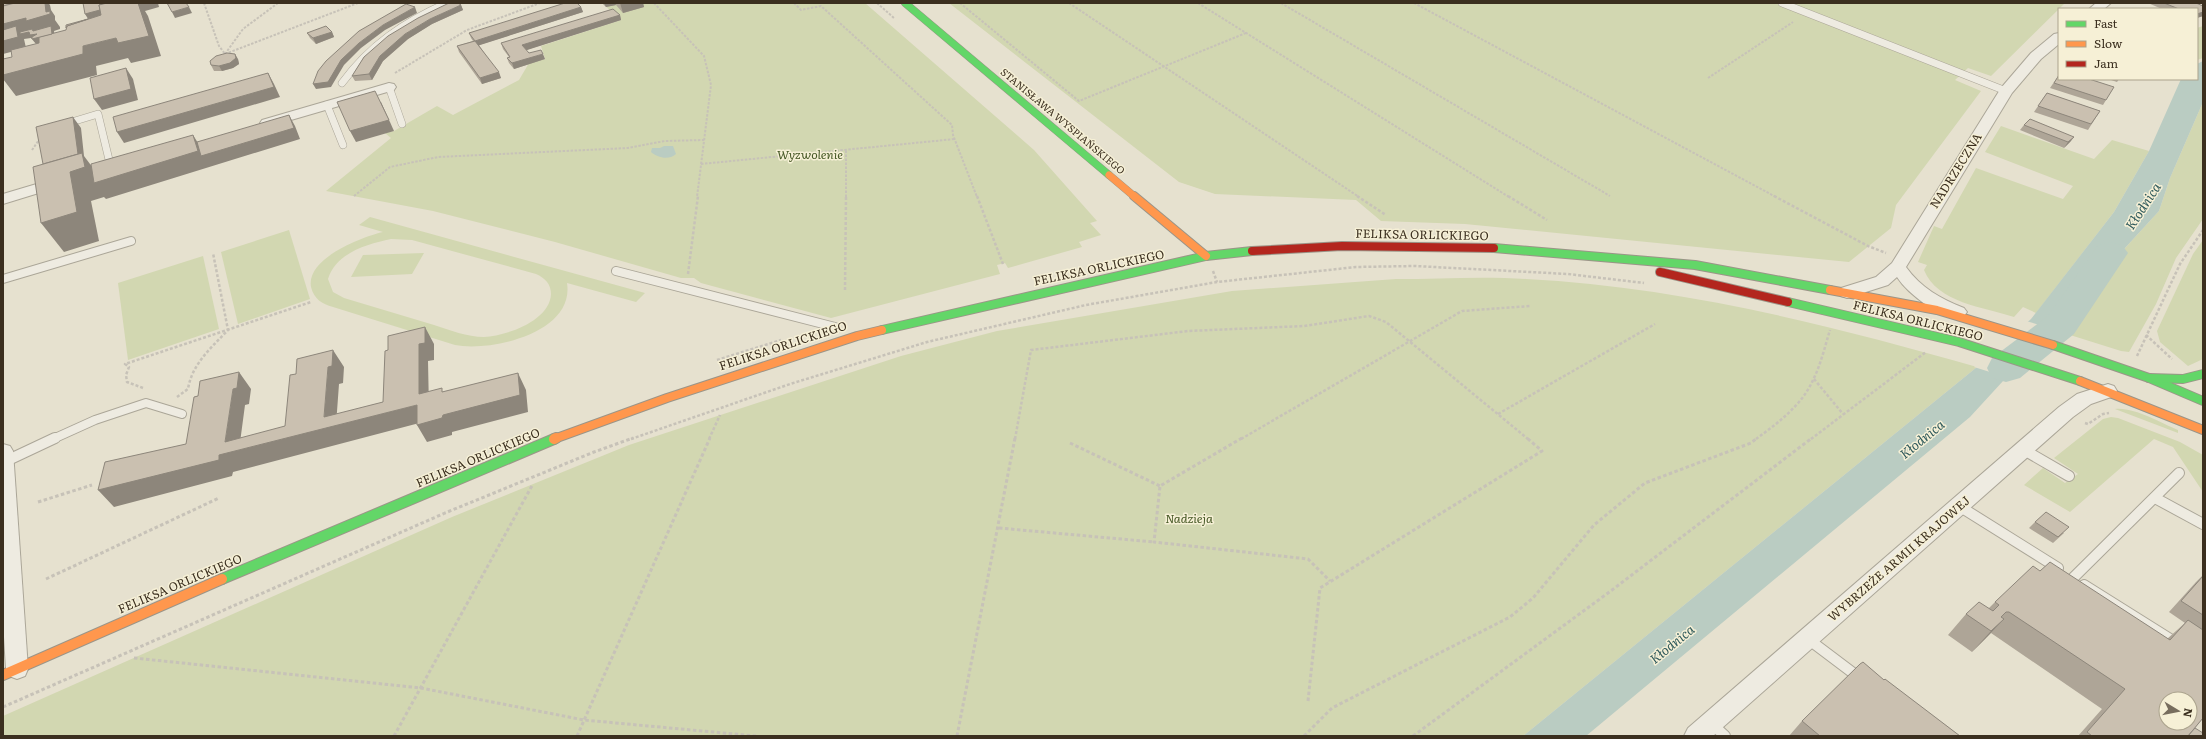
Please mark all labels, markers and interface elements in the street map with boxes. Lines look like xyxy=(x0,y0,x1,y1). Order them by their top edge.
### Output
legend xyxy=(2058,8,2198,80)
text: Fast xyxy=(2094,14,2118,32)
text: Slow xyxy=(2094,34,2123,52)
text: Jam xyxy=(2094,54,2119,72)
street label: STANISŁAWA WYSPIAŃSKIEGO xyxy=(998,64,1129,178)
street label: NADRZECZNA xyxy=(1925,129,1986,212)
park label: Wyzwolenie xyxy=(777,145,843,163)
water label: Kłodnica xyxy=(2120,178,2165,233)
street label: FELIKSA ORLICKIEGO xyxy=(1355,224,1489,244)
street label: FELIKSA ORLICKIEGO xyxy=(1032,244,1166,290)
street label: FELIKSA ORLICKIEGO xyxy=(1851,295,1985,345)
street label: FELIKSA ORLICKIEGO xyxy=(717,316,849,374)
water label: Kłodnica xyxy=(1895,414,1949,463)
street label: FELIKSA ORLICKIEGO xyxy=(413,423,542,491)
street label: WYBRZEŻE ARMII KRAJOWEJ xyxy=(1823,491,1974,625)
park label: Nadzieja xyxy=(1165,509,1213,527)
street label: FELIKSA ORLICKIEGO xyxy=(115,549,244,617)
water label: Kłodnica xyxy=(1645,619,1699,668)
north arrow xyxy=(2158,691,2198,731)
text: N xyxy=(2180,707,2198,719)

